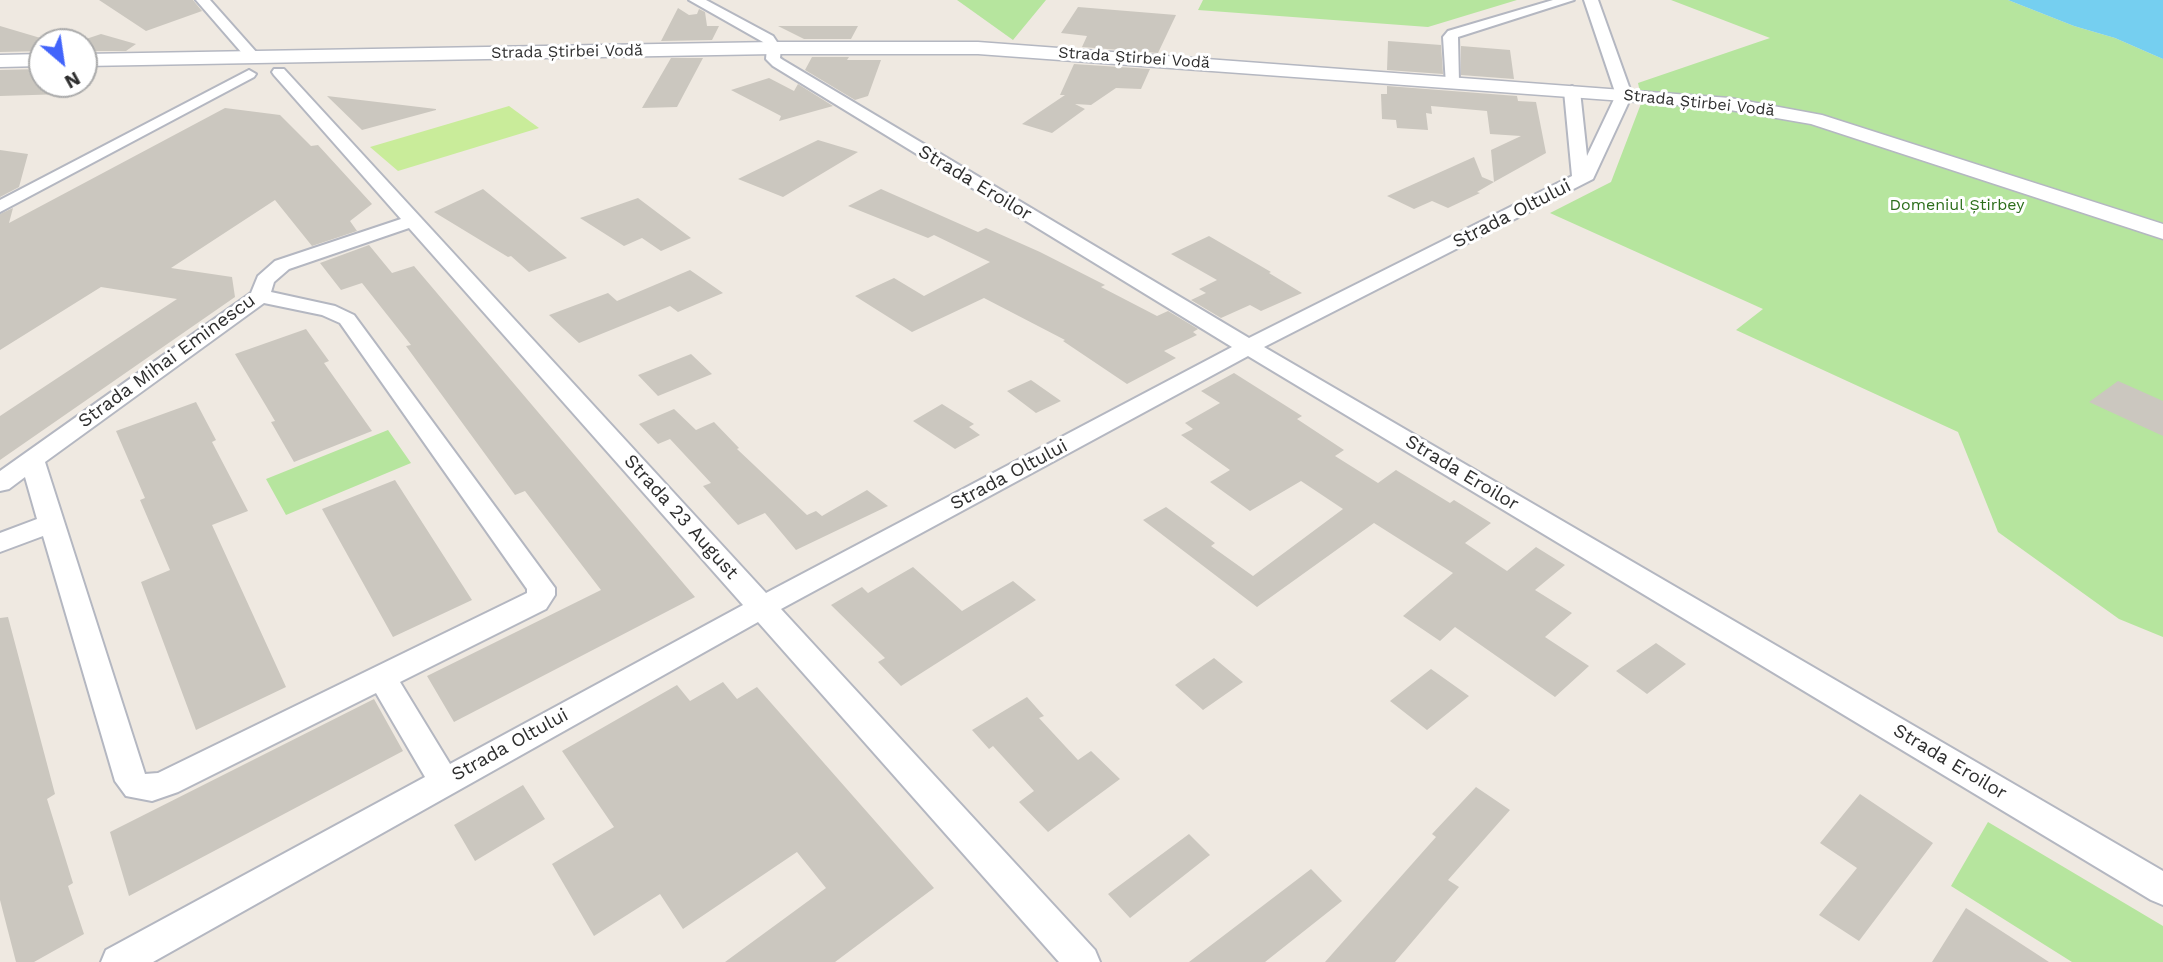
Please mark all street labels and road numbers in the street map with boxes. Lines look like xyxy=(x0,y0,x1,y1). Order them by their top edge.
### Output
street label: Strada Știrbei Vodă xyxy=(491,41,643,63)
street label: Strada Știrbei Vodă xyxy=(1058,43,1210,73)
street label: Strada Știrbei Vodă xyxy=(1622,86,1776,120)
street label: Strada Eroilor xyxy=(914,140,1036,226)
street label: Strada Oltului xyxy=(1449,174,1575,254)
street label: Strada Mihai Eminescu xyxy=(74,289,260,433)
street label: Strada Eroilor xyxy=(1401,430,1523,516)
street label: Strada Oltului xyxy=(947,435,1071,515)
street label: Strada 23 August xyxy=(619,450,743,584)
street label: Strada Oltului xyxy=(448,704,572,786)
street label: Strada Eroilor xyxy=(1889,719,2011,805)

